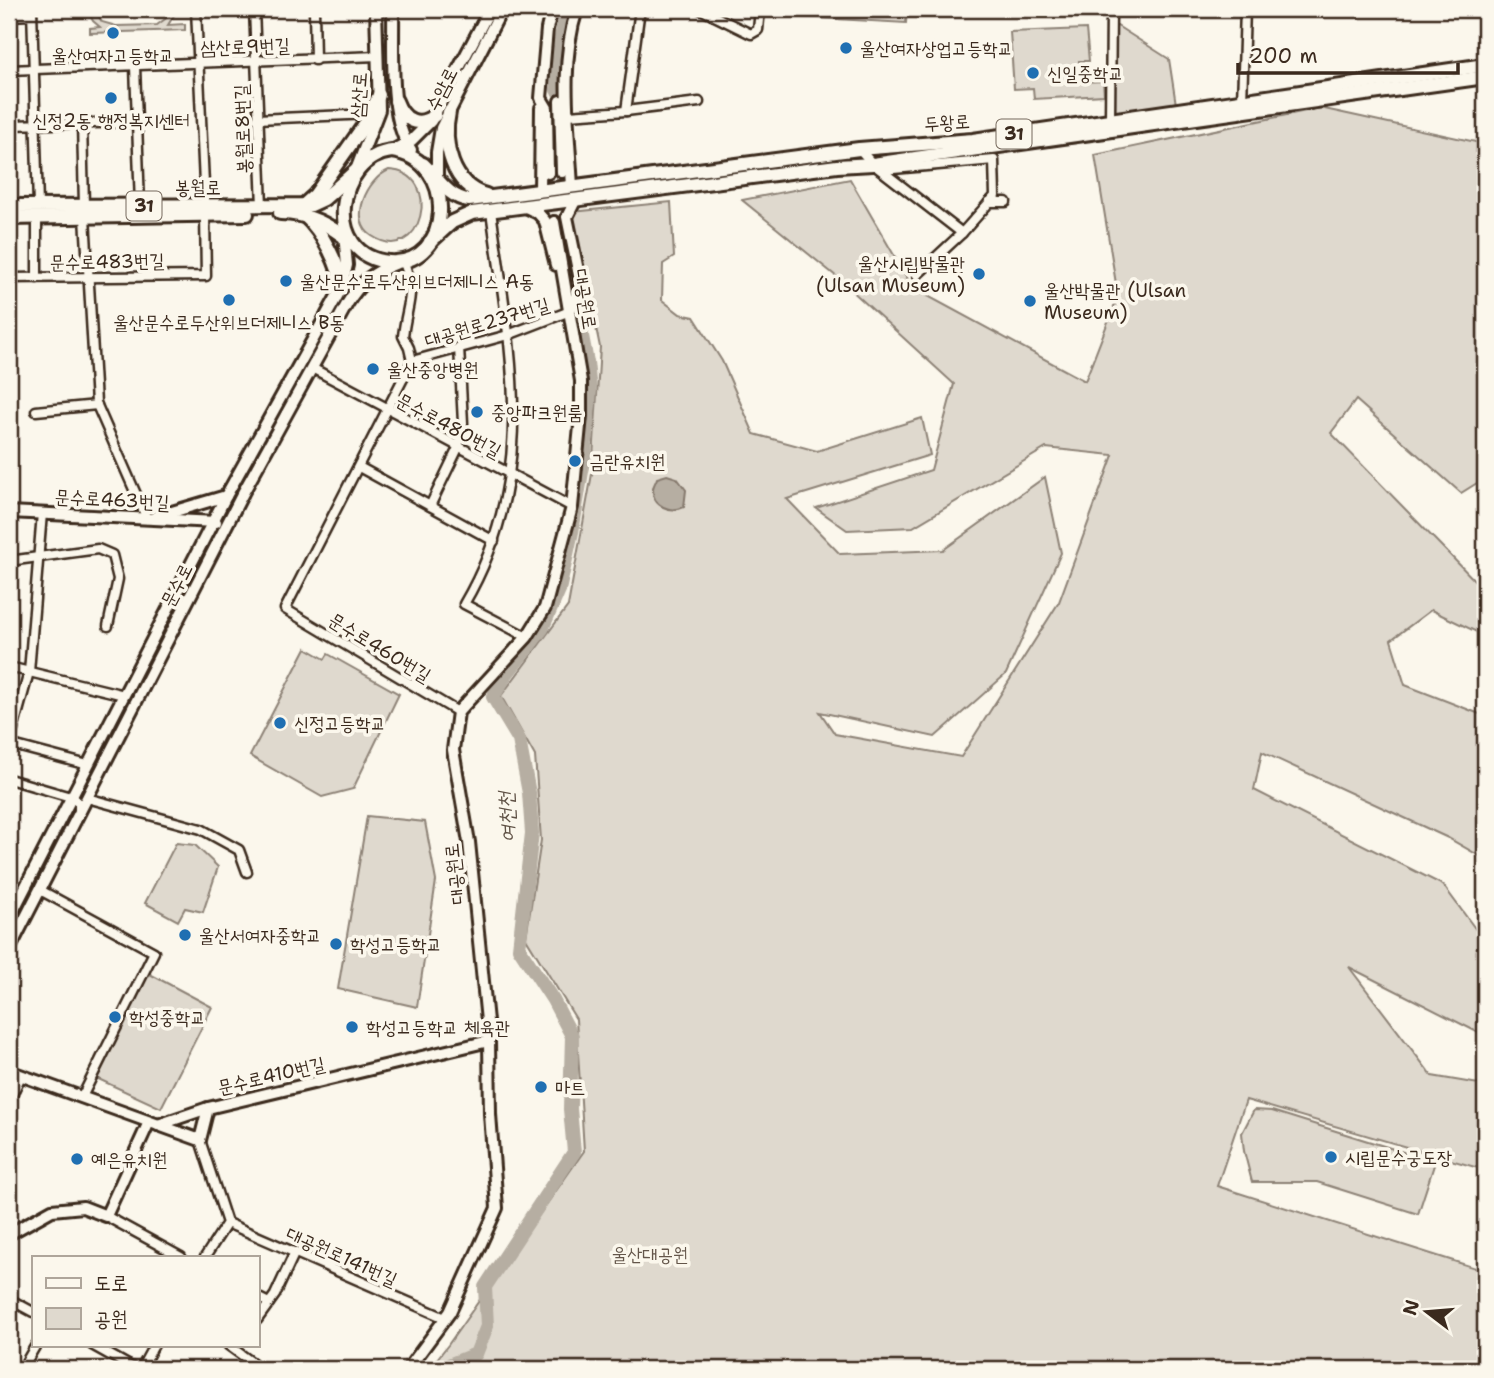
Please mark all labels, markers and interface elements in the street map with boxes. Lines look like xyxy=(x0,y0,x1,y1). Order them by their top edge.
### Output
marker: 울산여자고등학교 xyxy=(105,25,121,41)
street label: 삼산로9번길 xyxy=(200,32,290,61)
scale bar xyxy=(1238,32,1459,76)
place label: 울산여자상업고등학교 xyxy=(860,36,1013,61)
marker: 울산여자상업고등학교 xyxy=(838,40,854,56)
text: 200 m xyxy=(1249,42,1318,70)
place label: 울산여자고등학교 xyxy=(52,43,174,68)
place label: 신일중학교 xyxy=(1047,61,1123,86)
street label: 수암로 xyxy=(420,63,463,115)
marker: 신일중학교 xyxy=(1025,65,1041,81)
street label: 삼산로 xyxy=(344,71,373,119)
street label: 봉월로8번길 xyxy=(228,84,257,174)
marker: 신정2동 행정복지센터 xyxy=(103,90,119,106)
place label: 신정2동 행정복지센터 xyxy=(32,108,190,133)
street label: 두왕로 xyxy=(923,108,971,137)
road number: 31 xyxy=(996,119,1032,148)
street label: 봉월로 xyxy=(175,175,221,200)
road number: 31 xyxy=(127,191,162,220)
street label: 문수로483번길 xyxy=(49,248,165,275)
place label: 울산시립박물관 (Ulsan Museum) xyxy=(816,251,965,298)
marker: 울산시립박물관 (Ulsan Museum) xyxy=(971,266,987,282)
street label: 대공원로 xyxy=(568,267,603,331)
place label: 울산문수로두산위브더제니스 A동 xyxy=(300,269,534,294)
marker: 울산문수로두산위브더제니스 A동 xyxy=(278,273,294,289)
place label: 울산박물관 (Ulsan Museum) xyxy=(1044,278,1186,325)
marker: 울산문수로두산위브더제니스 B동 xyxy=(221,292,237,308)
street label: 대공원로237번길 xyxy=(422,292,552,353)
marker: 울산박물관 (Ulsan Museum) xyxy=(1022,293,1038,309)
place label: 울산문수로두산위브더제니스 B동 xyxy=(113,310,345,335)
place label: 울산중앙병원 xyxy=(387,357,479,382)
marker: 울산중앙병원 xyxy=(365,361,381,377)
street label: 문수로480번길 xyxy=(392,387,506,464)
place label: 중앙파크원룸 xyxy=(491,400,583,425)
marker: 중앙파크원룸 xyxy=(469,404,485,420)
place label: 금란유치원 xyxy=(589,449,665,474)
marker: 금란유치원 xyxy=(567,453,583,469)
street label: 문수로463번길 xyxy=(54,484,170,515)
street label: 문수로 xyxy=(155,559,198,611)
street label: 문수로460번길 xyxy=(324,607,436,688)
place label: 신정고등학교 xyxy=(294,711,386,736)
marker: 신정고등학교 xyxy=(272,715,288,731)
water label: 여천천 xyxy=(492,789,522,843)
street label: 대공원로 xyxy=(439,842,470,906)
place label: 울산서여자중학교 xyxy=(199,923,321,948)
marker: 울산서여자중학교 xyxy=(177,927,193,943)
place label: 학성고등학교 xyxy=(350,932,442,957)
marker: 학성고등학교 xyxy=(328,936,344,952)
place label: 학성중학교 xyxy=(129,1005,205,1030)
marker: 학성중학교 xyxy=(107,1009,123,1025)
place label: 학성고등학교 체육관 xyxy=(366,1015,510,1040)
marker: 학성고등학교 체육관 xyxy=(344,1019,360,1035)
street label: 문수로410번길 xyxy=(215,1051,327,1100)
place label: 마트 xyxy=(555,1075,586,1100)
marker: 마트 xyxy=(533,1079,549,1095)
place label: 시립문수궁도장 xyxy=(1345,1145,1452,1170)
place label: 예은유치원 xyxy=(91,1147,167,1172)
marker: 시립문수궁도장 xyxy=(1323,1149,1339,1165)
marker: 예은유치원 xyxy=(69,1151,85,1167)
street label: 대공원로141번길 xyxy=(282,1221,401,1292)
park label: 울산대공원 xyxy=(612,1242,688,1267)
legend xyxy=(32,1256,259,1346)
text: 도로 xyxy=(94,1269,128,1297)
north arrow xyxy=(1392,1276,1462,1346)
text: N xyxy=(1397,1297,1425,1318)
text: 공원 xyxy=(94,1305,128,1333)

